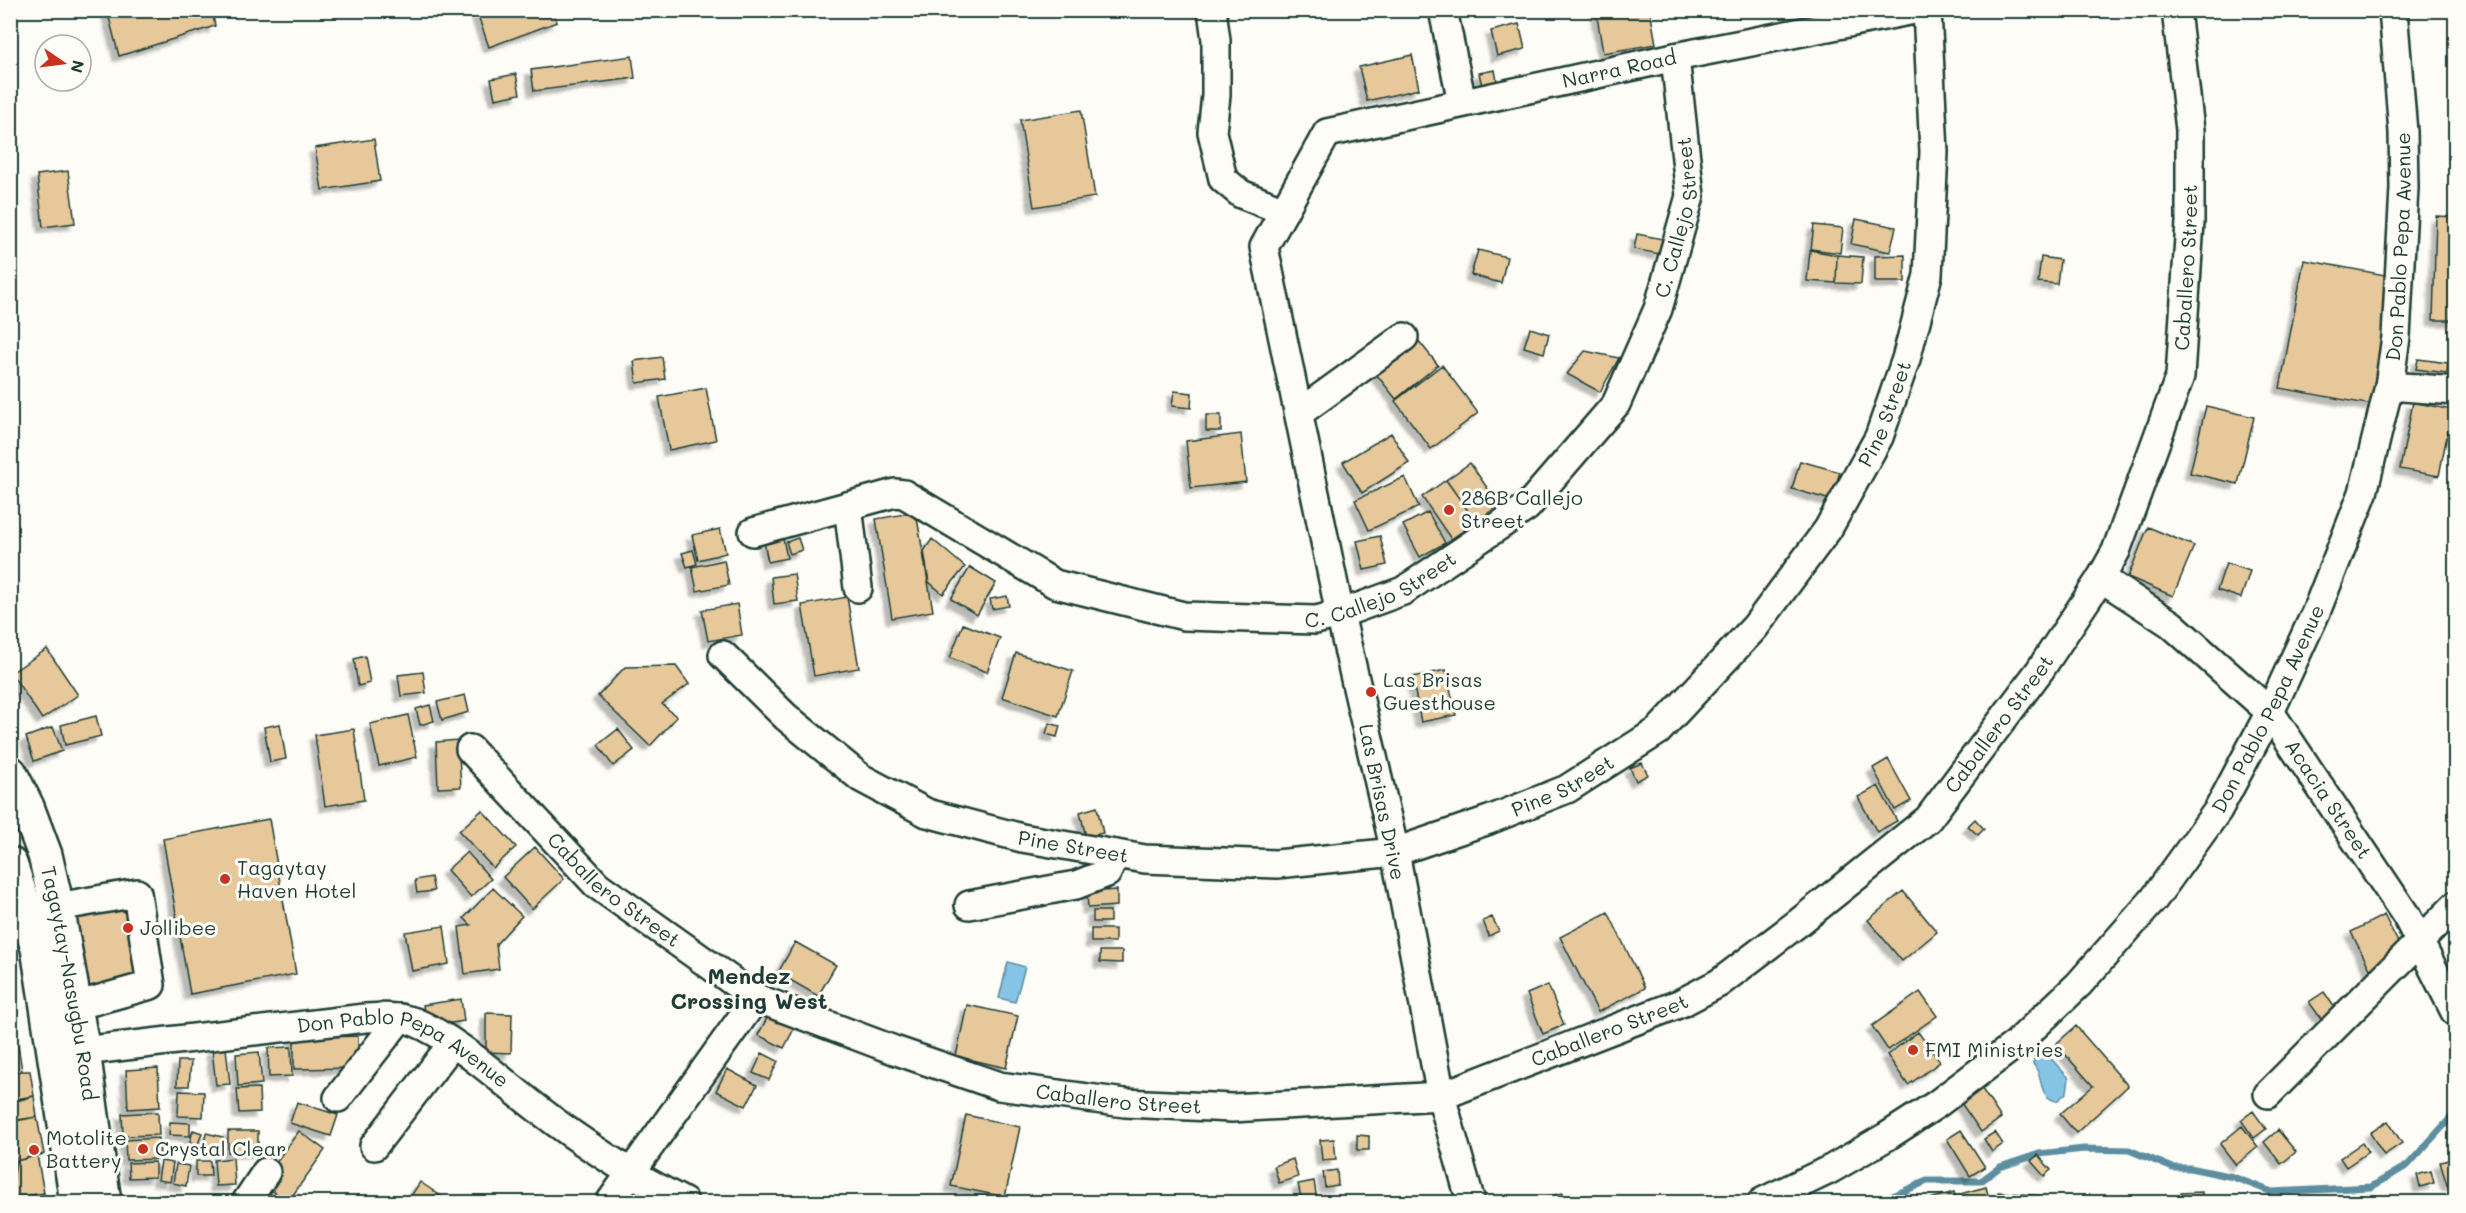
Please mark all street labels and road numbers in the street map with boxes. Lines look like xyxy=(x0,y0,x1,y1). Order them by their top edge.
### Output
street label: Narra Road xyxy=(1560,43,1679,93)
street label: Don Pablo Pepa Avenue xyxy=(2379,132,2416,363)
street label: C. Callejo Street xyxy=(1648,136,1702,301)
street label: Caballero Street xyxy=(2168,184,2202,351)
street label: Pine Street xyxy=(1851,357,1916,471)
street label: C. Callejo Street xyxy=(1304,545,1461,632)
street label: Don Pablo Pepa Avenue xyxy=(2205,601,2330,817)
street label: Caballero Street xyxy=(1938,649,2059,798)
street label: Las Brisas Drive xyxy=(1354,721,1412,882)
street label: Acacia Street xyxy=(2280,734,2378,863)
street label: Pine Street xyxy=(1507,749,1618,822)
street label: Pine Street xyxy=(1016,824,1131,868)
street label: Caballero Street xyxy=(542,826,686,952)
street label: Tagaytay-Nasugbu Road xyxy=(36,863,104,1102)
street label: Caballero Street xyxy=(1527,988,1692,1072)
street label: Don Pablo Pepa Avenue xyxy=(295,1003,515,1093)
street label: Caballero Street xyxy=(1034,1077,1202,1119)

